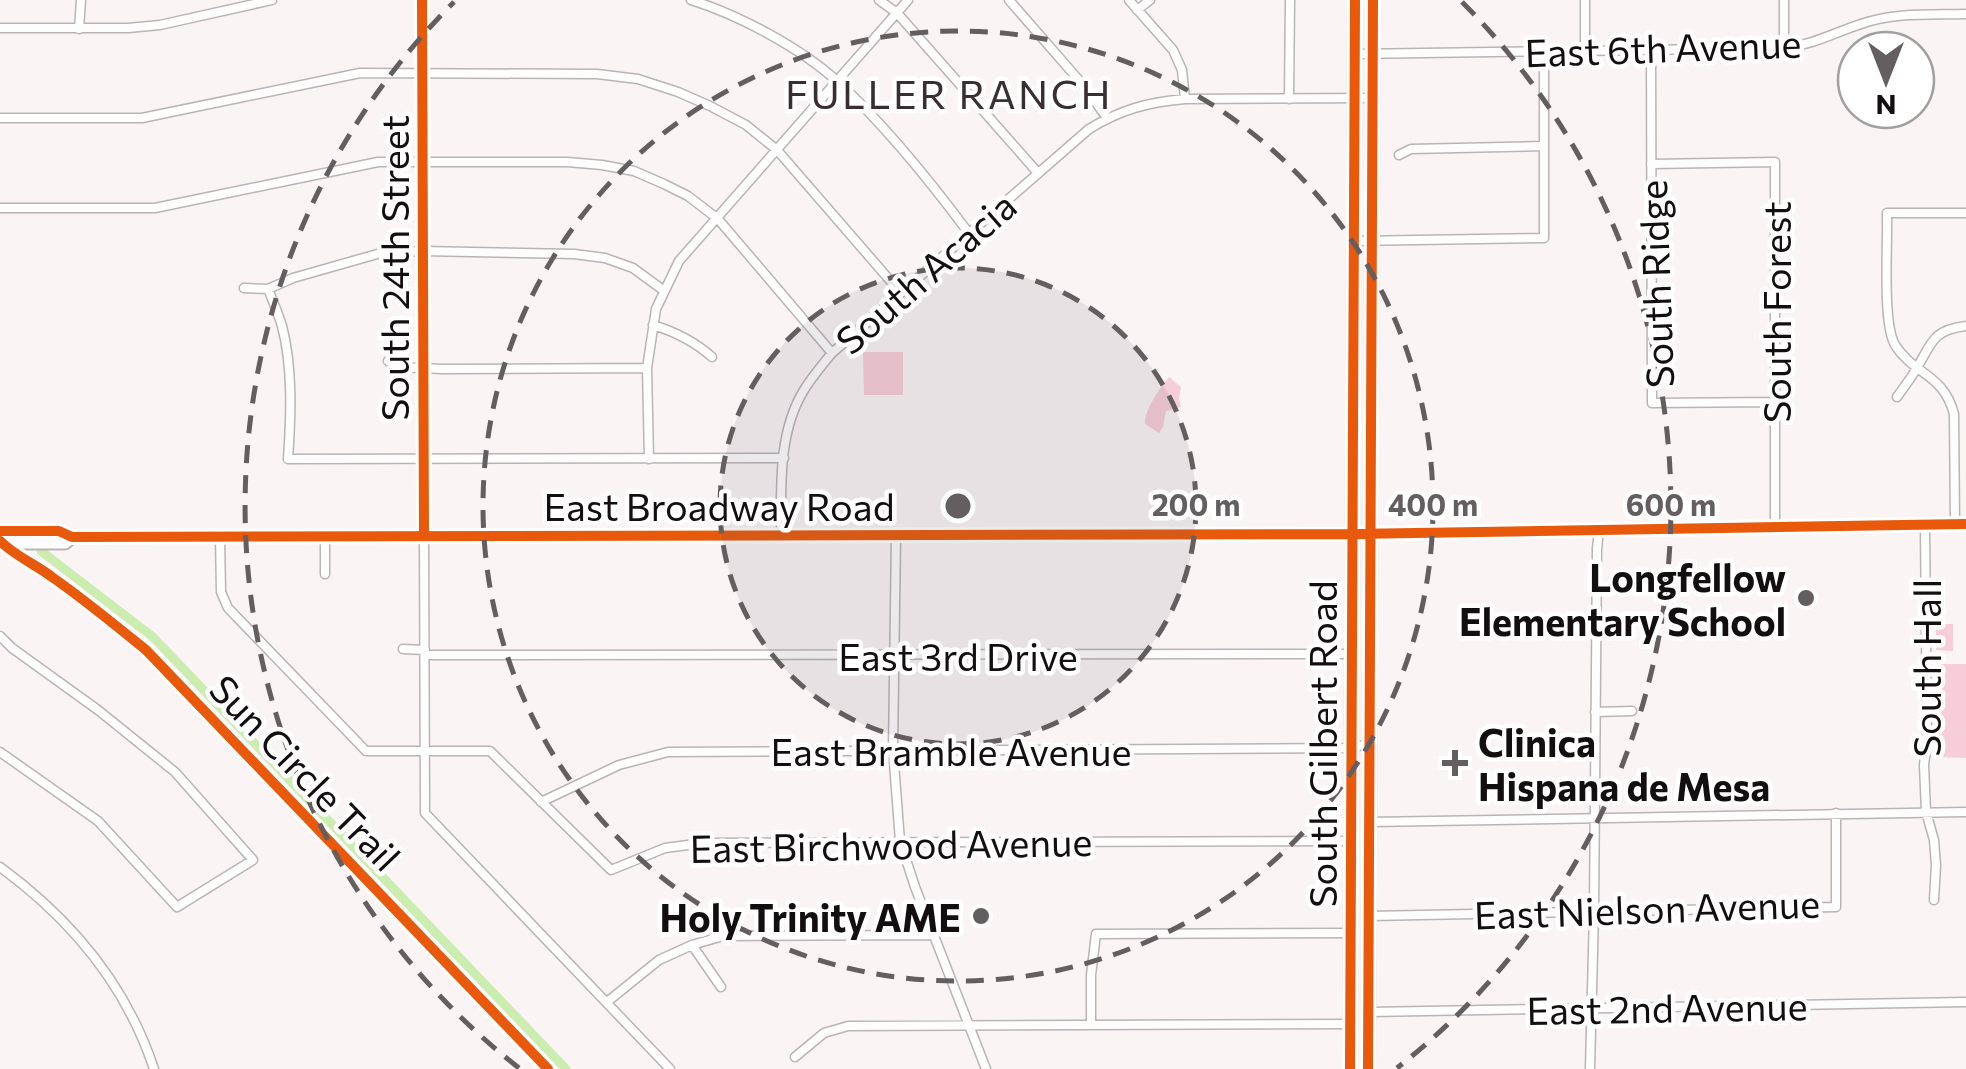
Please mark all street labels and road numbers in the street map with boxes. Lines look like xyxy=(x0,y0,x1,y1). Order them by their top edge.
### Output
street label: East 6th Avenue xyxy=(1524,19,1802,75)
street label: South 24th Street xyxy=(370,115,417,421)
street label: South Ridge xyxy=(1628,179,1682,389)
street label: South Acacia xyxy=(825,181,1025,363)
street label: South Forest xyxy=(1752,201,1799,423)
street label: East Broadway Road xyxy=(543,482,895,529)
street label: South Hall xyxy=(1902,579,1949,757)
street label: South Gilbert Road xyxy=(1298,580,1345,908)
street label: East 3rd Drive xyxy=(838,632,1078,679)
street label: Sun Circle Trail xyxy=(201,664,411,880)
street label: East Bramble Avenue xyxy=(771,727,1131,774)
street label: East Birchwood Avenue xyxy=(689,817,1093,871)
street label: East Nielson Avenue xyxy=(1473,878,1821,938)
street label: East 2nd Avenue xyxy=(1526,981,1808,1033)

